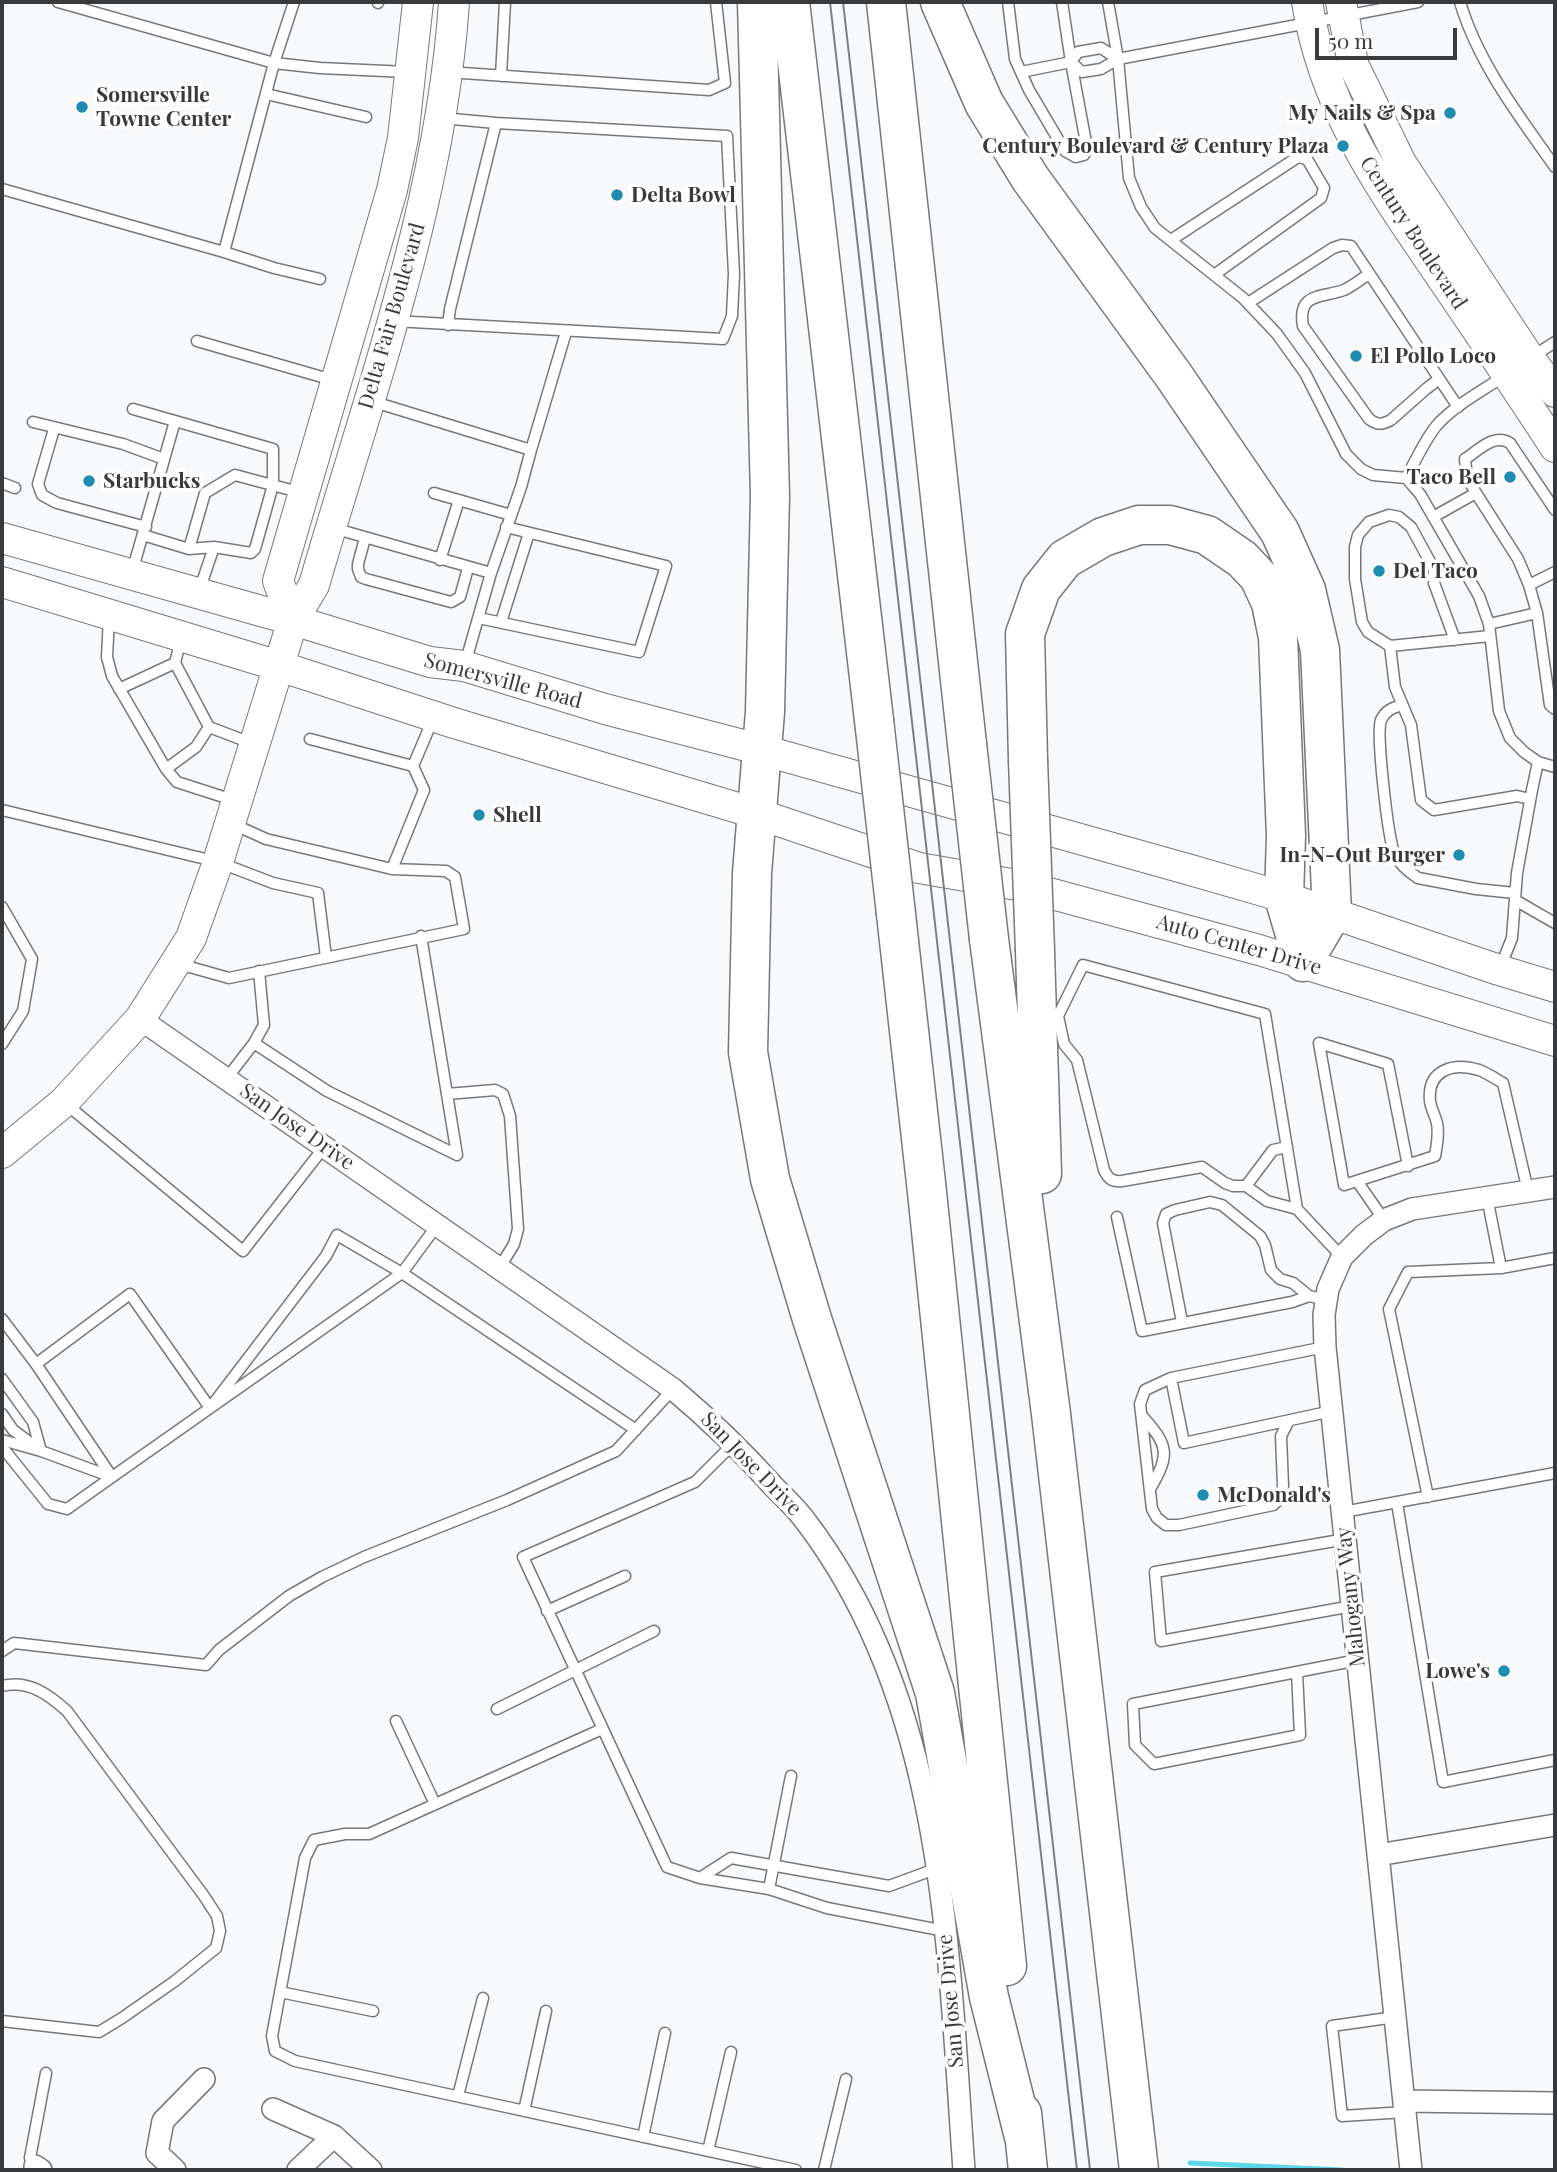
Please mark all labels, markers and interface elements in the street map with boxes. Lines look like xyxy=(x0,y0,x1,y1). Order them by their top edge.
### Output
scale bar xyxy=(1319,14,1461,58)
text: 50 m xyxy=(1328,26,1373,54)
place label: Somersville Towne Center xyxy=(96,82,231,132)
marker: Somersville Towne Center xyxy=(74,99,90,115)
place label: My Nails & Spa xyxy=(1288,100,1436,126)
marker: My Nails & Spa xyxy=(1442,105,1458,121)
place label: Century Boulevard & Century Plaza xyxy=(982,133,1329,159)
marker: Century Boulevard & Century Plaza xyxy=(1335,138,1351,154)
street label: Century Boulevard xyxy=(1354,152,1472,314)
place label: Delta Bowl xyxy=(631,182,736,208)
marker: Delta Bowl xyxy=(609,187,625,203)
street label: Delta Fair Boulevard xyxy=(353,220,431,412)
place label: El Pollo Loco xyxy=(1370,343,1496,369)
marker: El Pollo Loco xyxy=(1348,348,1364,364)
place label: Taco Bell xyxy=(1407,464,1496,490)
place label: Starbucks xyxy=(103,468,200,494)
marker: Taco Bell xyxy=(1502,469,1518,485)
marker: Starbucks xyxy=(81,473,97,489)
place label: Del Taco xyxy=(1393,558,1478,584)
marker: Del Taco xyxy=(1371,563,1387,579)
street label: Somersville Road xyxy=(421,648,585,714)
place label: Shell xyxy=(493,802,542,828)
marker: Shell xyxy=(471,807,487,823)
place label: In-N-Out Burger xyxy=(1279,842,1445,868)
marker: In-N-Out Burger xyxy=(1451,847,1467,863)
street label: Auto Center Drive xyxy=(1154,909,1324,981)
street label: San Jose Drive xyxy=(235,1078,359,1176)
street label: San Jose Drive xyxy=(695,1407,807,1521)
place label: McDonald's xyxy=(1217,1482,1331,1508)
marker: McDonald's xyxy=(1195,1487,1211,1503)
street label: Mahogany Way xyxy=(1331,1526,1371,1668)
place label: Lowe's xyxy=(1425,1658,1490,1684)
marker: Lowe's xyxy=(1496,1663,1512,1679)
street label: San Jose Drive xyxy=(933,1933,969,2069)

